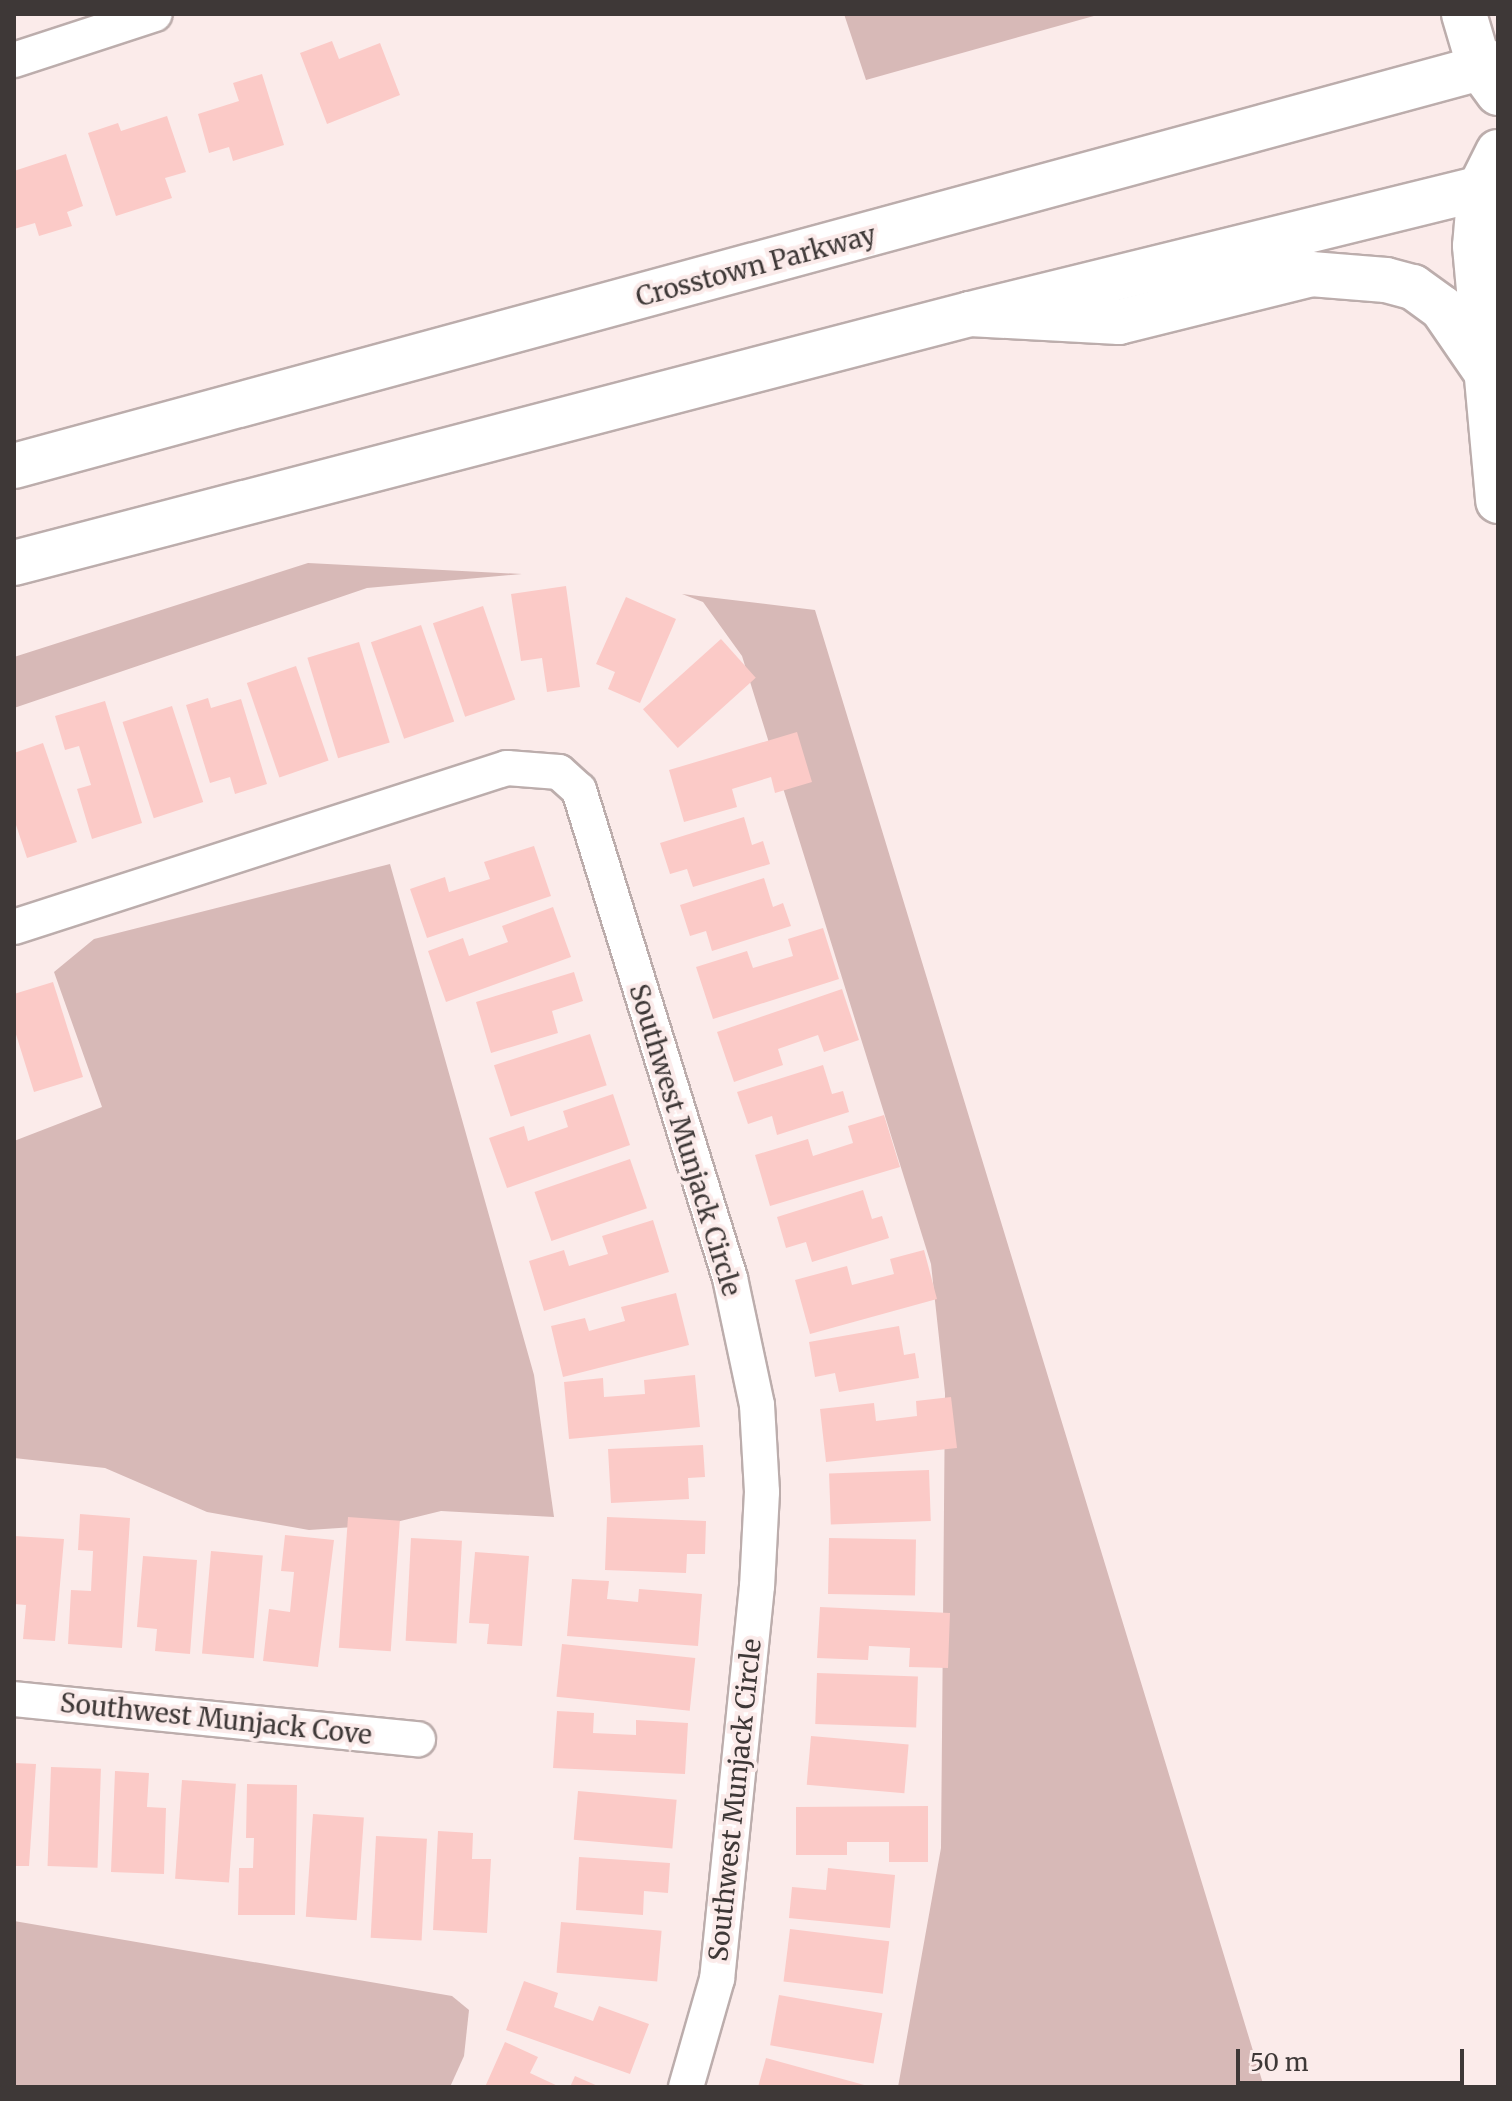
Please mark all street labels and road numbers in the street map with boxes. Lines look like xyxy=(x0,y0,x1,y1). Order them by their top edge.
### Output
street label: Crosstown Parkway xyxy=(633,219,879,313)
street label: Southwest Munjack Circle xyxy=(623,980,747,1300)
street label: Southwest Munjack Circle xyxy=(703,1637,767,1963)
street label: Southwest Munjack Cove xyxy=(59,1687,373,1751)

